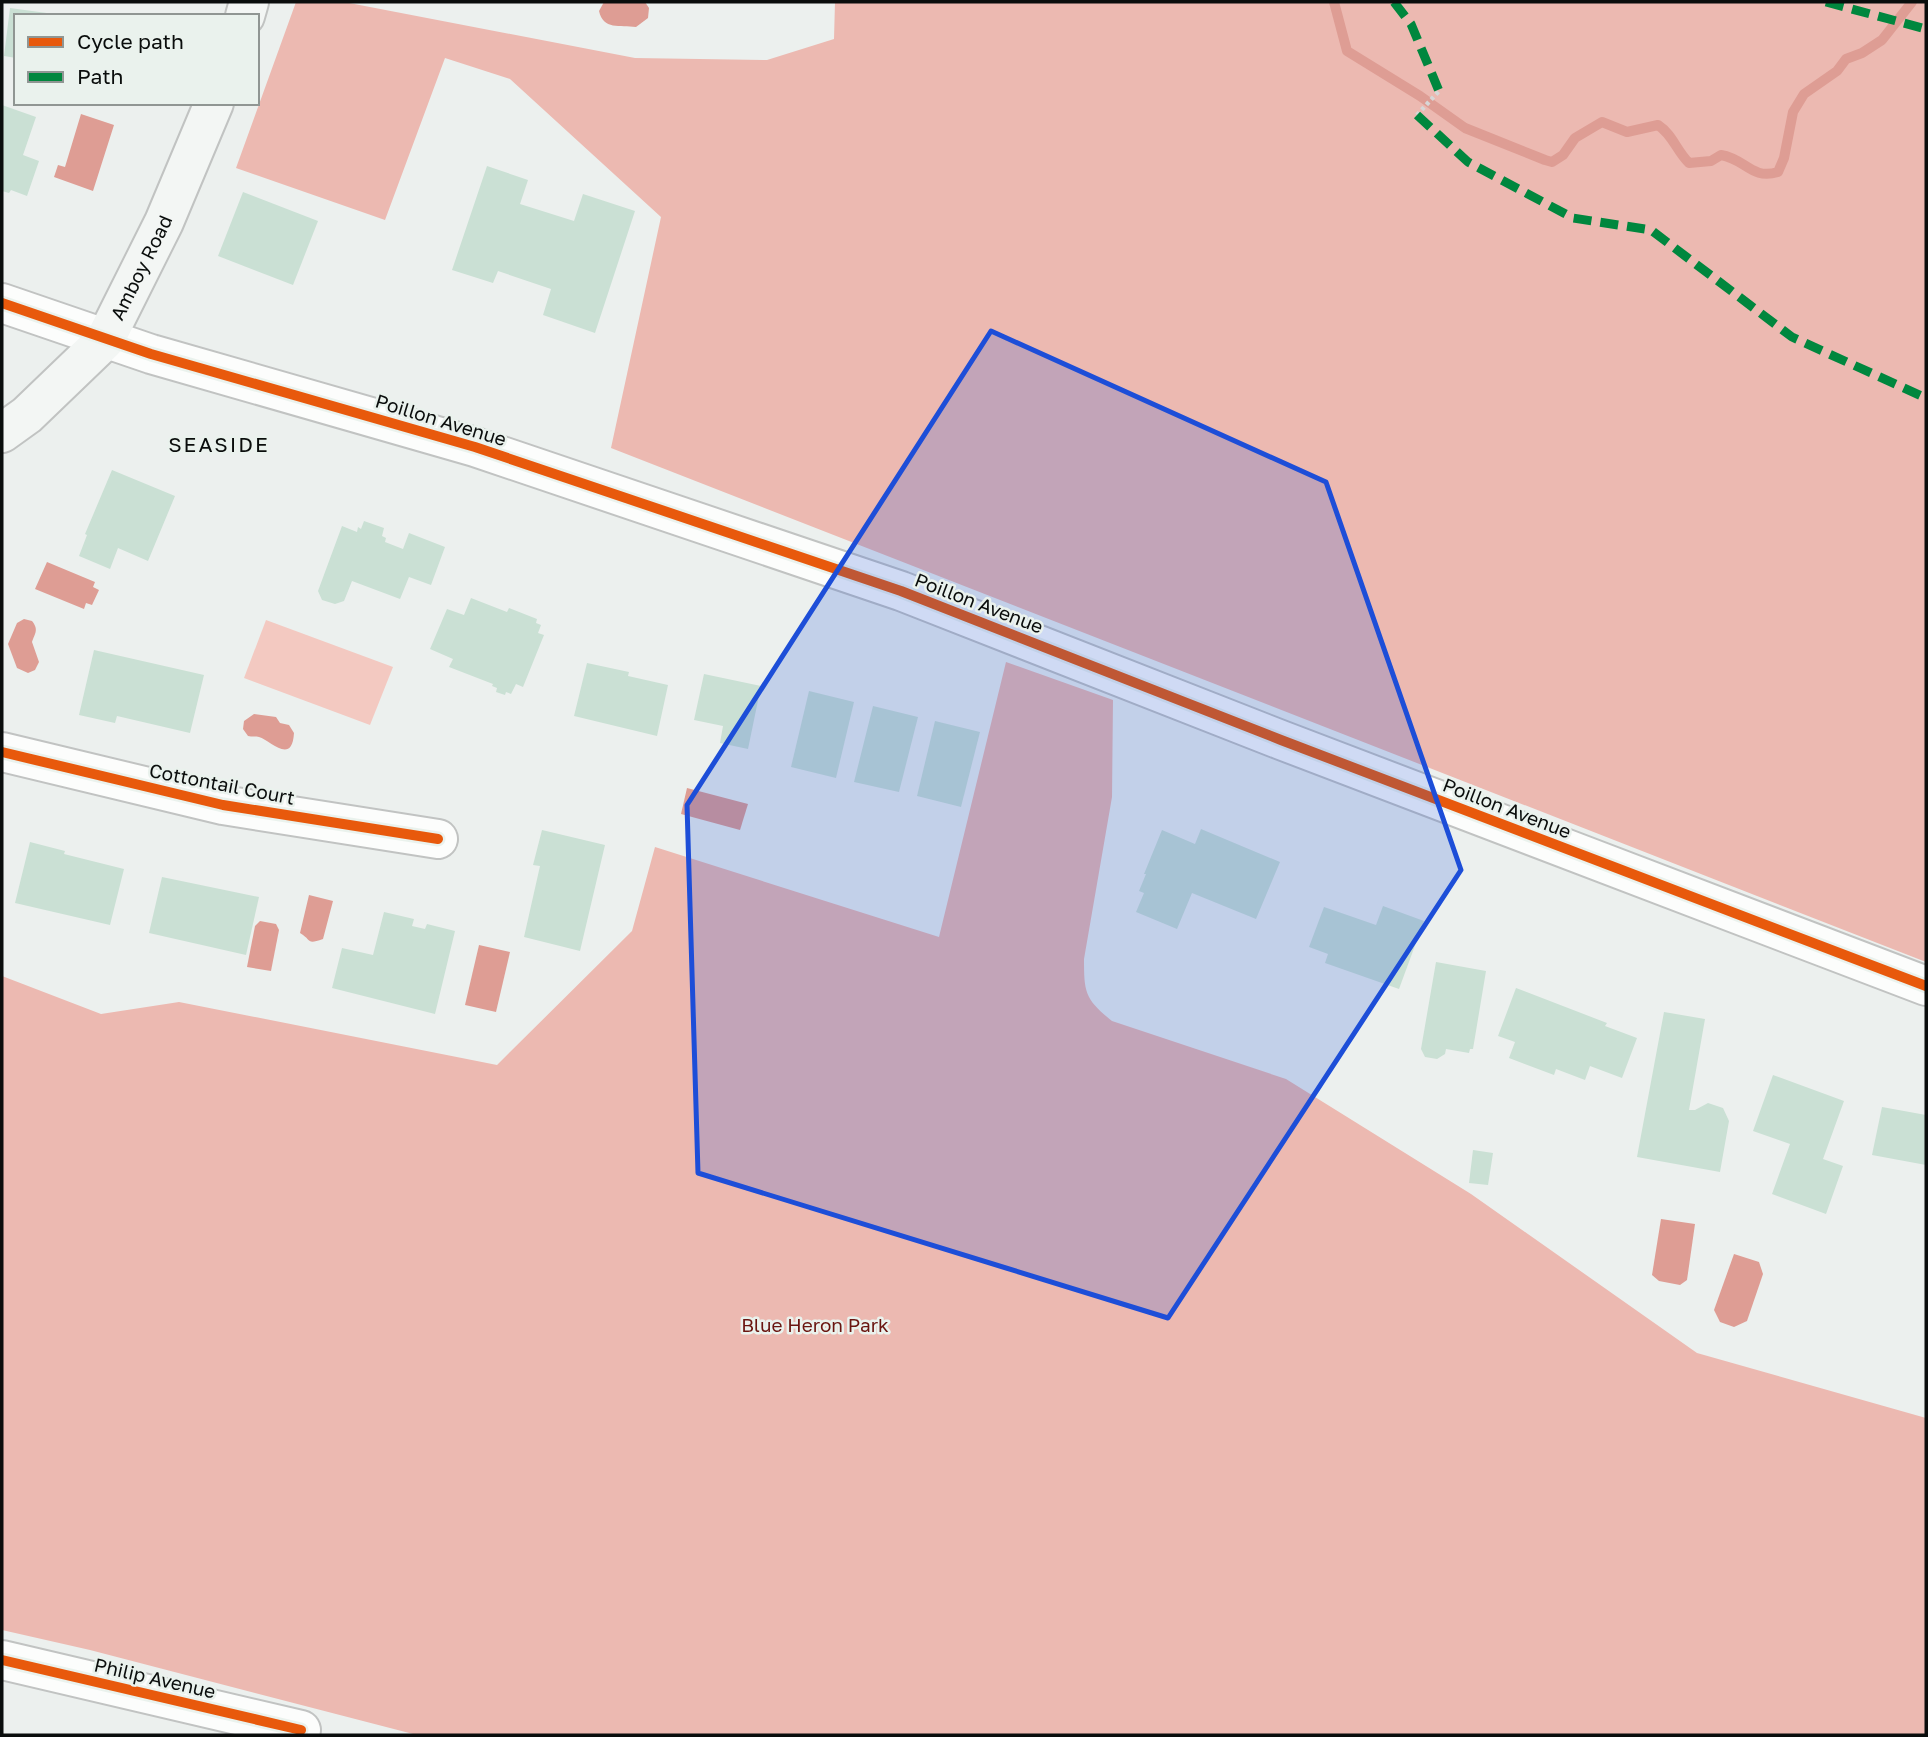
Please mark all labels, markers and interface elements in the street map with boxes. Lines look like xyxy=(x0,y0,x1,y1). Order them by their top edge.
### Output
legend xyxy=(14,14,259,105)
text: Cycle path xyxy=(77,28,184,54)
text: Path xyxy=(77,63,124,89)
street label: Amboy Road xyxy=(105,212,177,324)
street label: Poillon Avenue xyxy=(373,389,509,450)
district label: SEASIDE xyxy=(168,431,270,457)
street label: Poillon Avenue xyxy=(912,567,1047,638)
street label: Cottontail Court xyxy=(147,758,297,809)
street label: Poillon Avenue xyxy=(1440,772,1575,843)
park label: Blue Heron Park xyxy=(741,1313,889,1336)
street label: Philip Avenue xyxy=(92,1652,218,1703)

